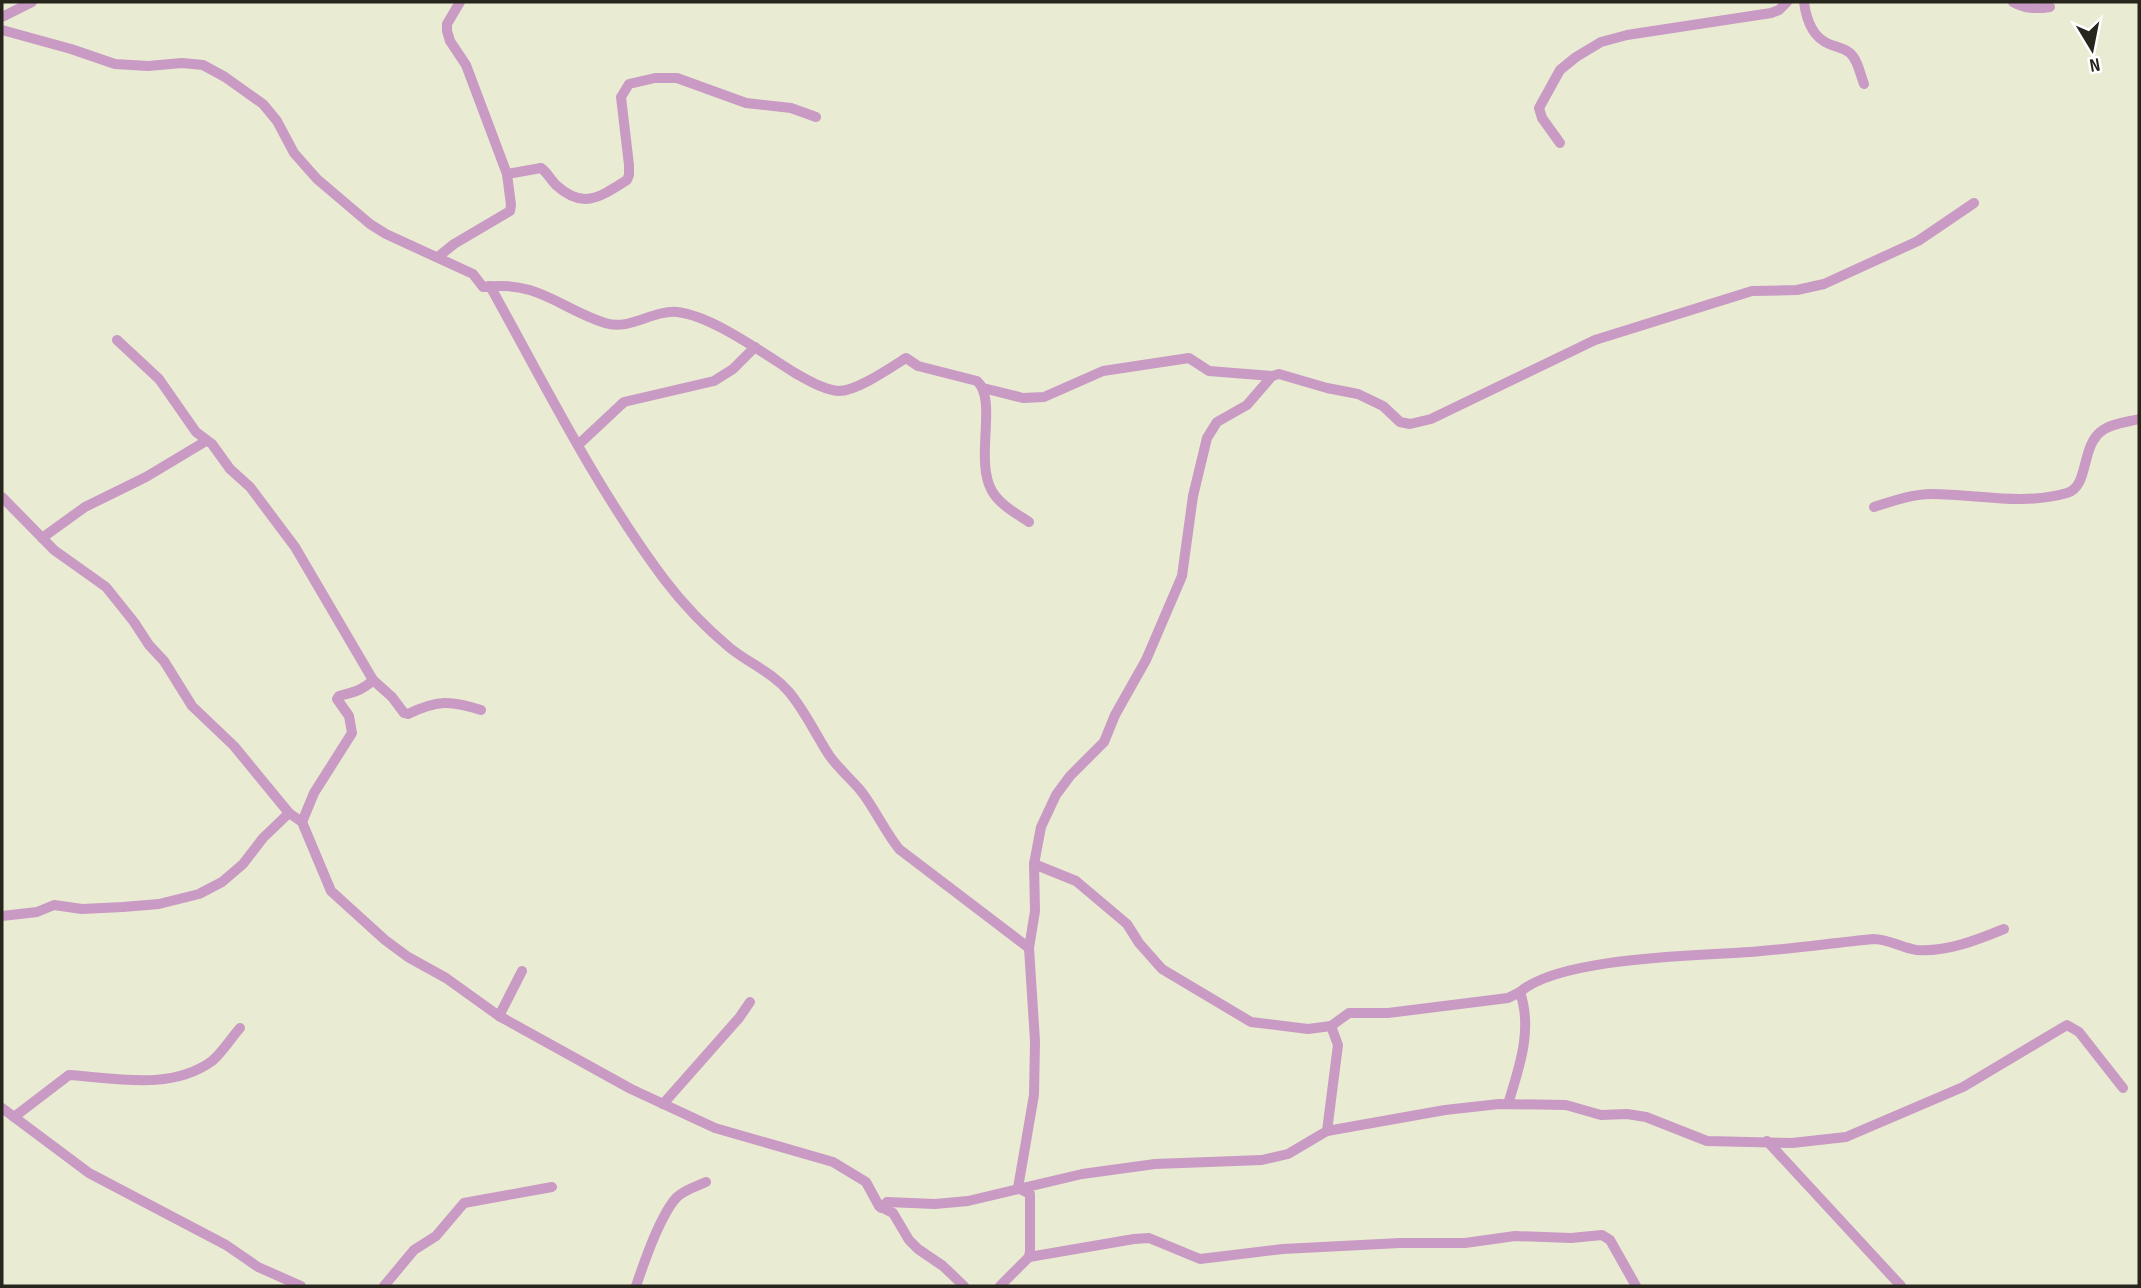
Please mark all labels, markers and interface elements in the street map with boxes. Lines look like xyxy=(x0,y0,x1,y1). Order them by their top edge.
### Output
north arrow xyxy=(2057,14,2127,84)
text: N xyxy=(2088,52,2102,76)

